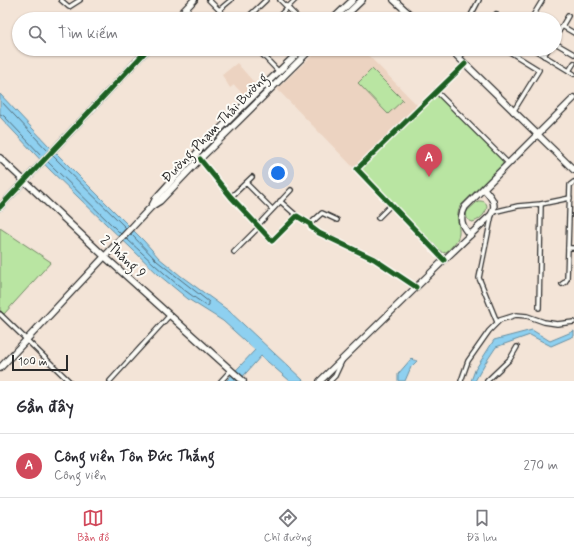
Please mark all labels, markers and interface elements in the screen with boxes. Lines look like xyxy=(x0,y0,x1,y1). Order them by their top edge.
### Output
search box xyxy=(12,12,562,56)
icon: search xyxy=(26,23,48,45)
text: Tìm kiếm xyxy=(58,24,118,44)
street label: Đường Phạm Thái Bường xyxy=(158,69,273,188)
pin: A xyxy=(416,144,442,177)
your location xyxy=(268,163,288,183)
street label: 2 Tháng 9 xyxy=(95,232,150,284)
scale bar xyxy=(12,353,68,372)
text: 100 m xyxy=(18,355,48,369)
text: Gần đây xyxy=(16,396,74,418)
text: Công viên Tôn Đức Thắng xyxy=(54,447,215,467)
text: A xyxy=(25,457,33,474)
text: 270 m xyxy=(523,457,558,474)
text: Công viên xyxy=(54,467,106,484)
tab: Bản đồ xyxy=(77,507,109,545)
tab: Chỉ đường xyxy=(264,507,312,545)
tab: Đã lưu xyxy=(466,507,497,545)

